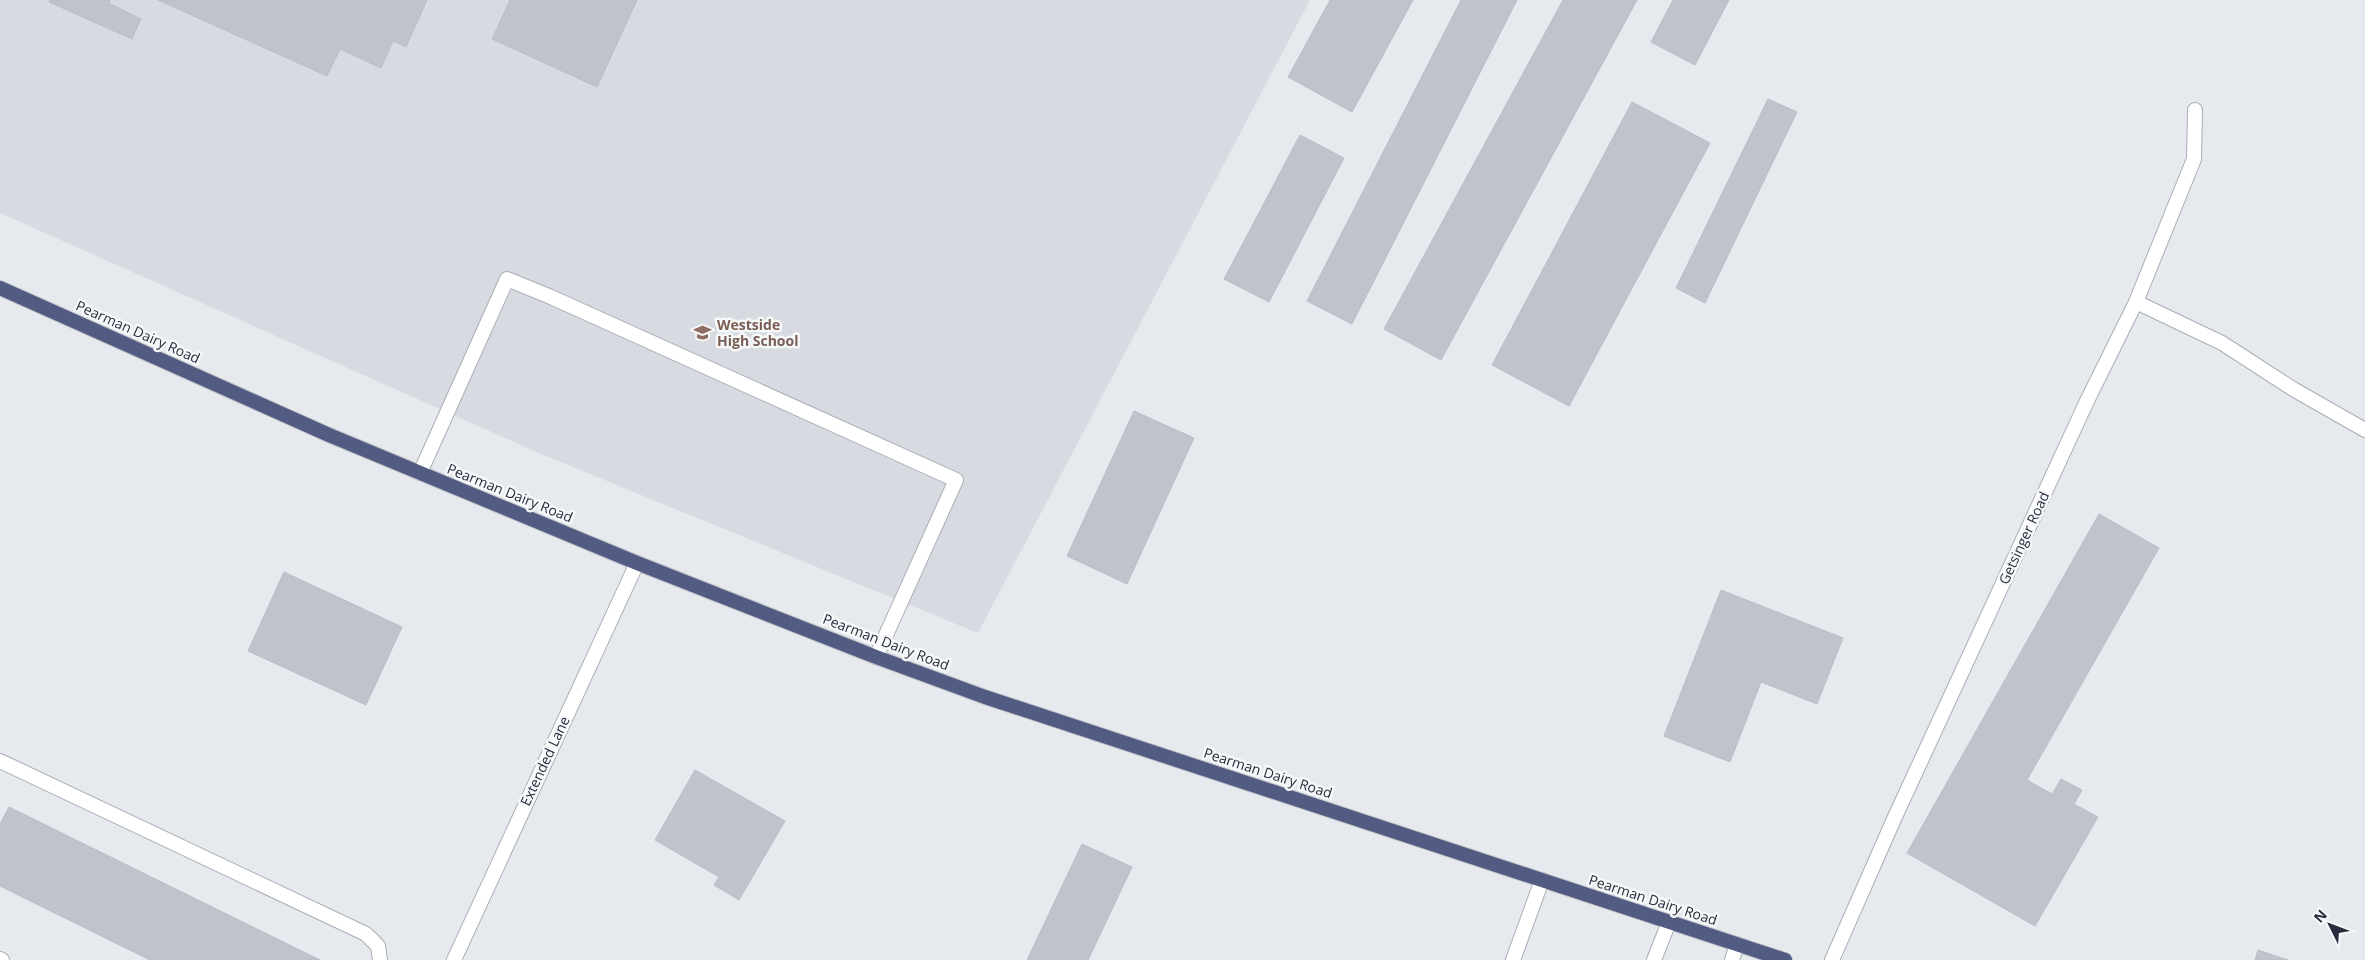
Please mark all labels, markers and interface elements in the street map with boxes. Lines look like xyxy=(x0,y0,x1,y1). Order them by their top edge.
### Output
street label: Pearman Dairy Road xyxy=(73,296,203,367)
place label: Westside High School xyxy=(717,315,798,350)
school or university icon: Westside High School xyxy=(693,323,713,343)
street label: Pearman Dairy Road xyxy=(445,459,576,526)
street label: Getsinger Road xyxy=(1994,488,2053,587)
street label: Pearman Dairy Road xyxy=(820,609,952,674)
street label: Extended Lane xyxy=(515,713,574,809)
street label: Pearman Dairy Road xyxy=(1201,743,1335,802)
street label: Pearman Dairy Road xyxy=(1586,870,1720,929)
north arrow xyxy=(2305,900,2355,950)
text: N xyxy=(2309,905,2331,927)

